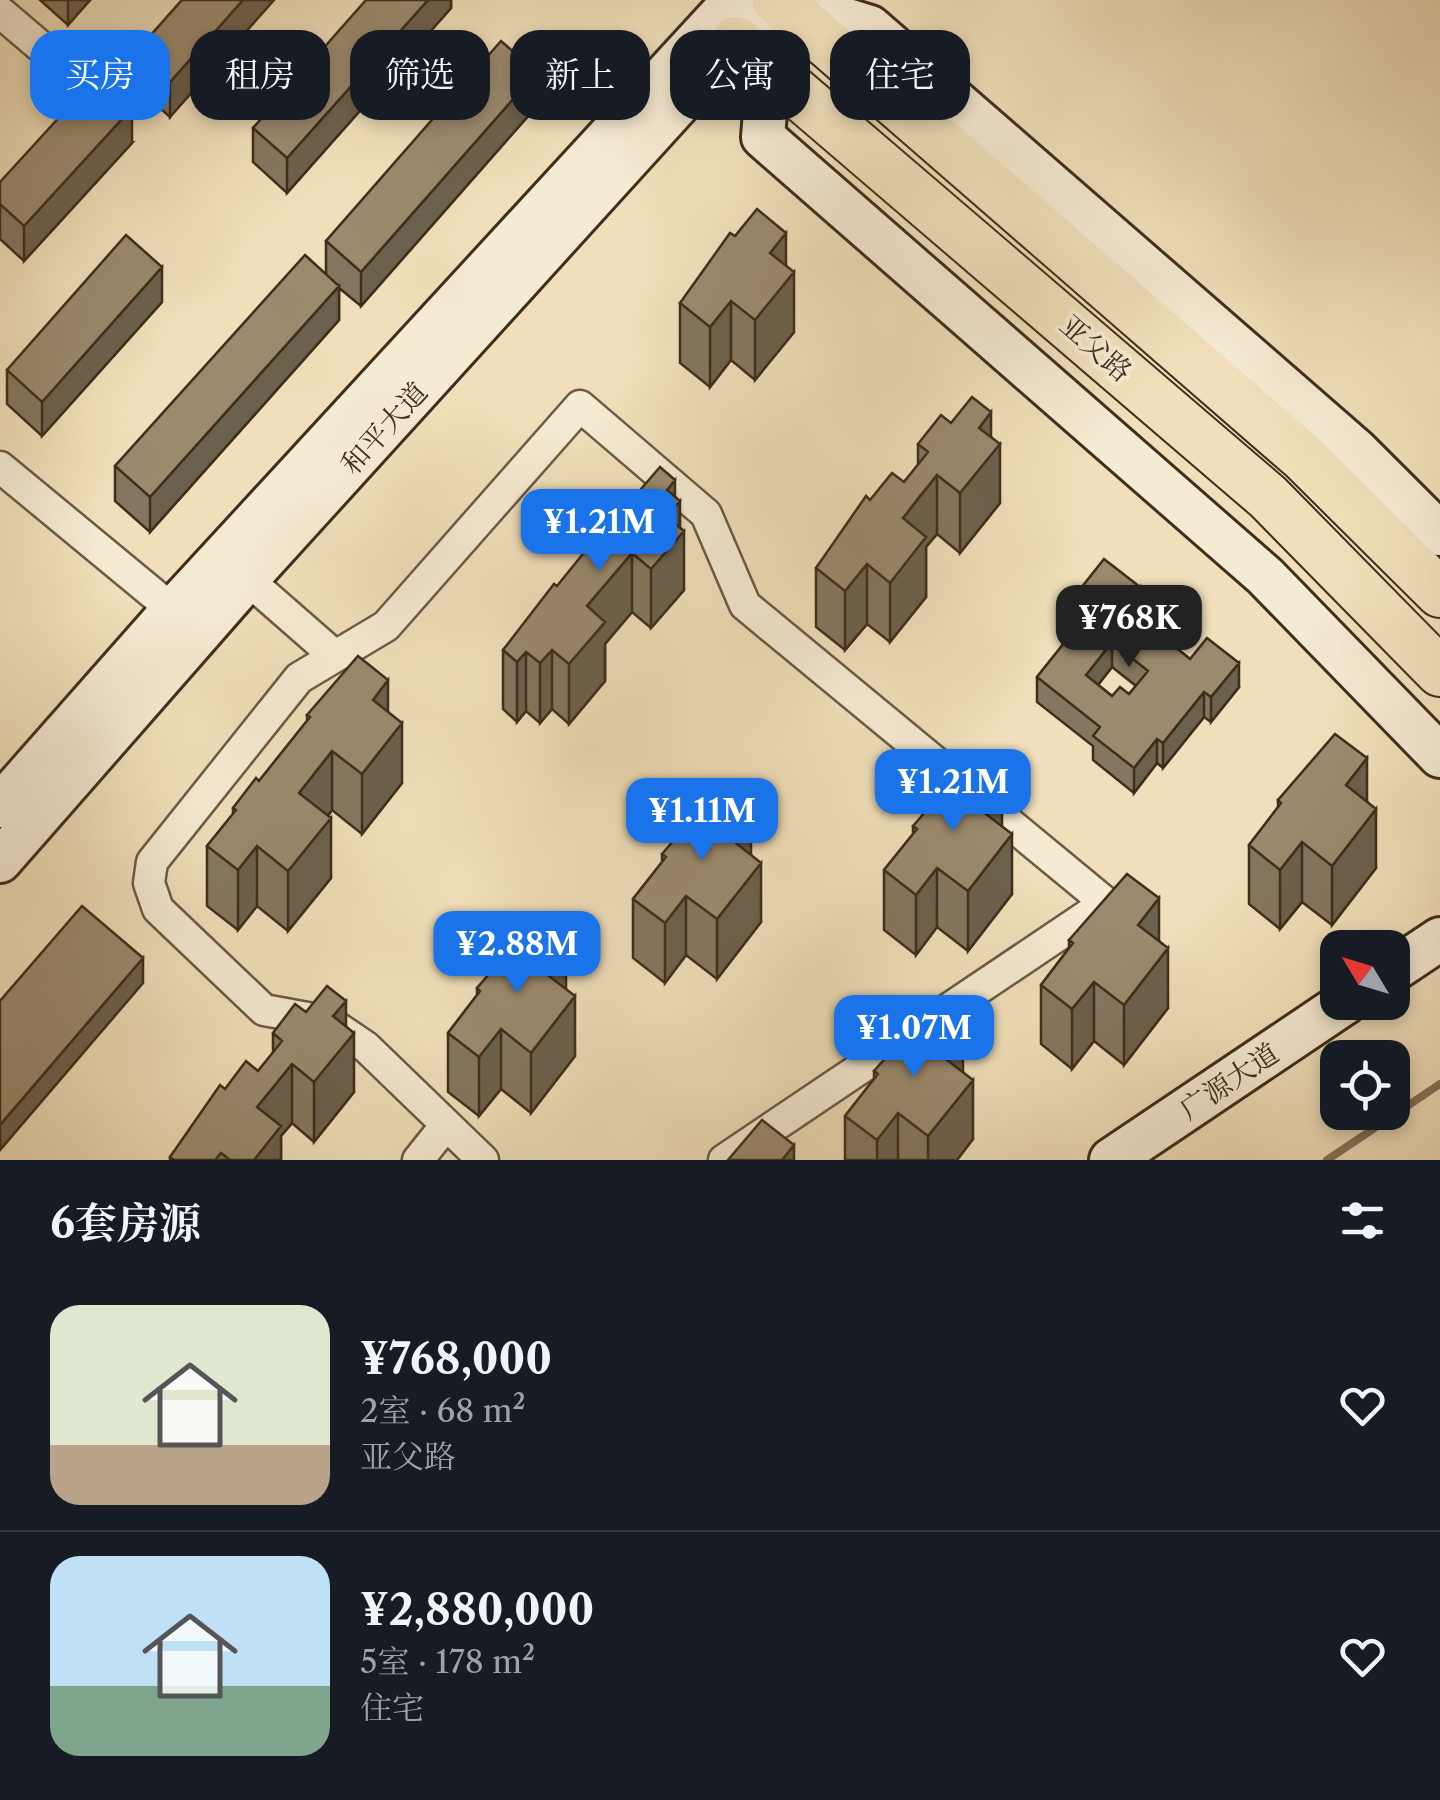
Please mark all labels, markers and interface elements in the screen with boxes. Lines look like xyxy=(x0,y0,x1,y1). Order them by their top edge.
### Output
chip: 买房 xyxy=(30,30,170,120)
chip: 租房 xyxy=(190,30,330,120)
chip: 筛选 xyxy=(350,30,490,120)
chip: 新上 xyxy=(510,30,650,120)
chip: 公寓 xyxy=(670,30,810,120)
chip: 住宅 xyxy=(830,30,970,120)
street label: 亚父路 xyxy=(1053,308,1139,388)
street label: 和平大道 xyxy=(334,375,434,481)
pin: ¥1.21M xyxy=(518,489,680,574)
text: ¥1.21M xyxy=(543,502,655,541)
pin: ¥768K xyxy=(1059,585,1199,670)
text: ¥768K xyxy=(1078,598,1180,637)
pin: ¥1.21M xyxy=(872,749,1034,834)
text: ¥1.21M xyxy=(897,762,1009,801)
pin: ¥1.11M xyxy=(621,778,783,863)
text: ¥1.11M xyxy=(648,791,756,830)
pin: ¥2.88M xyxy=(436,911,598,996)
text: ¥2.88M xyxy=(455,924,579,963)
north arrow xyxy=(1320,930,1410,1020)
map controls xyxy=(1320,930,1410,1130)
pin: ¥1.07M xyxy=(833,995,995,1080)
text: ¥1.07M xyxy=(856,1008,972,1047)
street label: 广源大道 xyxy=(1173,1036,1285,1126)
button: locate xyxy=(1320,1040,1410,1130)
icon: filters xyxy=(1335,1193,1390,1248)
text: 6套房源 xyxy=(50,1197,201,1249)
text: ¥768,000 xyxy=(360,1333,552,1385)
icon: home xyxy=(130,1345,250,1465)
icon: heart xyxy=(1335,1378,1390,1433)
text: 2室 · 68 m² xyxy=(360,1391,526,1430)
text: 亚父路 xyxy=(360,1437,456,1476)
text: ¥2,880,000 xyxy=(360,1584,594,1636)
icon: home xyxy=(130,1596,250,1716)
icon: heart xyxy=(1335,1629,1390,1684)
text: 5室 · 178 m² xyxy=(360,1642,535,1681)
text: 住宅 xyxy=(360,1688,424,1727)

